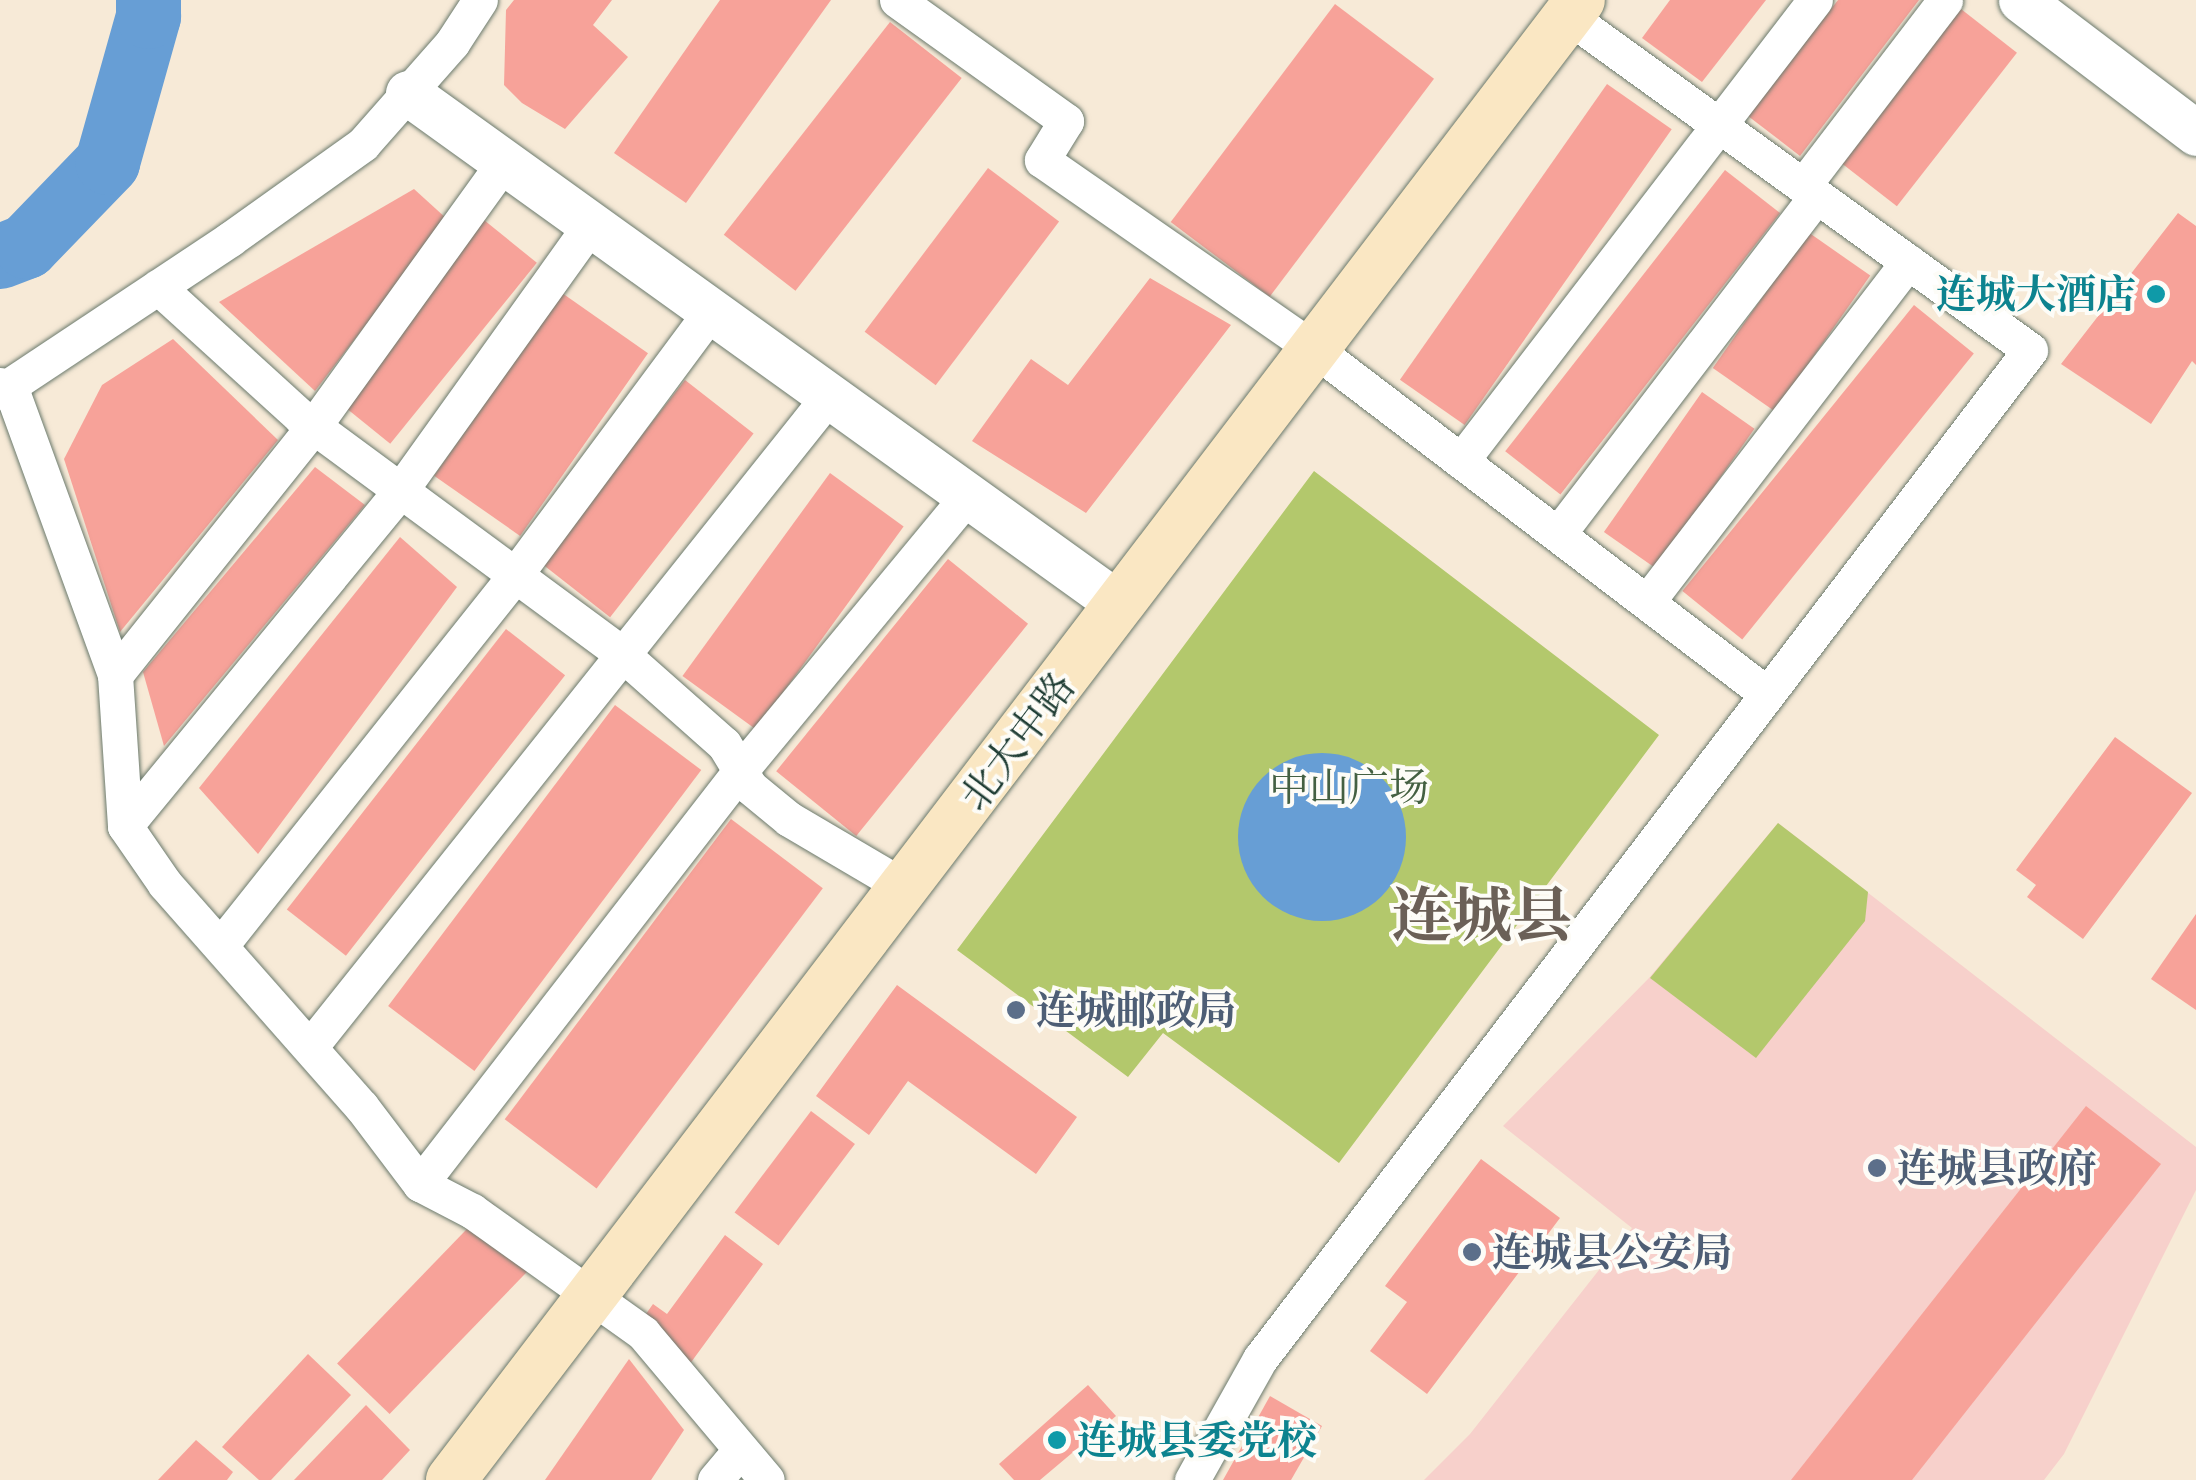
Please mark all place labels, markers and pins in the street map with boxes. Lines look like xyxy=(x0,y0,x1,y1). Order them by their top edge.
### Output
place label: 连城大酒店 xyxy=(1936,270,2136,318)
marker: 连城大酒店 xyxy=(2145,283,2167,305)
place label: 连城邮政局 xyxy=(1036,986,1236,1034)
marker: 连城邮政局 xyxy=(1005,999,1027,1021)
place label: 连城县政府 xyxy=(1897,1144,2097,1192)
marker: 连城县政府 xyxy=(1866,1157,1888,1179)
place label: 连城县公安局 xyxy=(1492,1228,1732,1276)
marker: 连城县公安局 xyxy=(1461,1241,1483,1263)
place label: 连城县委党校 xyxy=(1077,1416,1317,1464)
marker: 连城县委党校 xyxy=(1046,1429,1068,1451)

